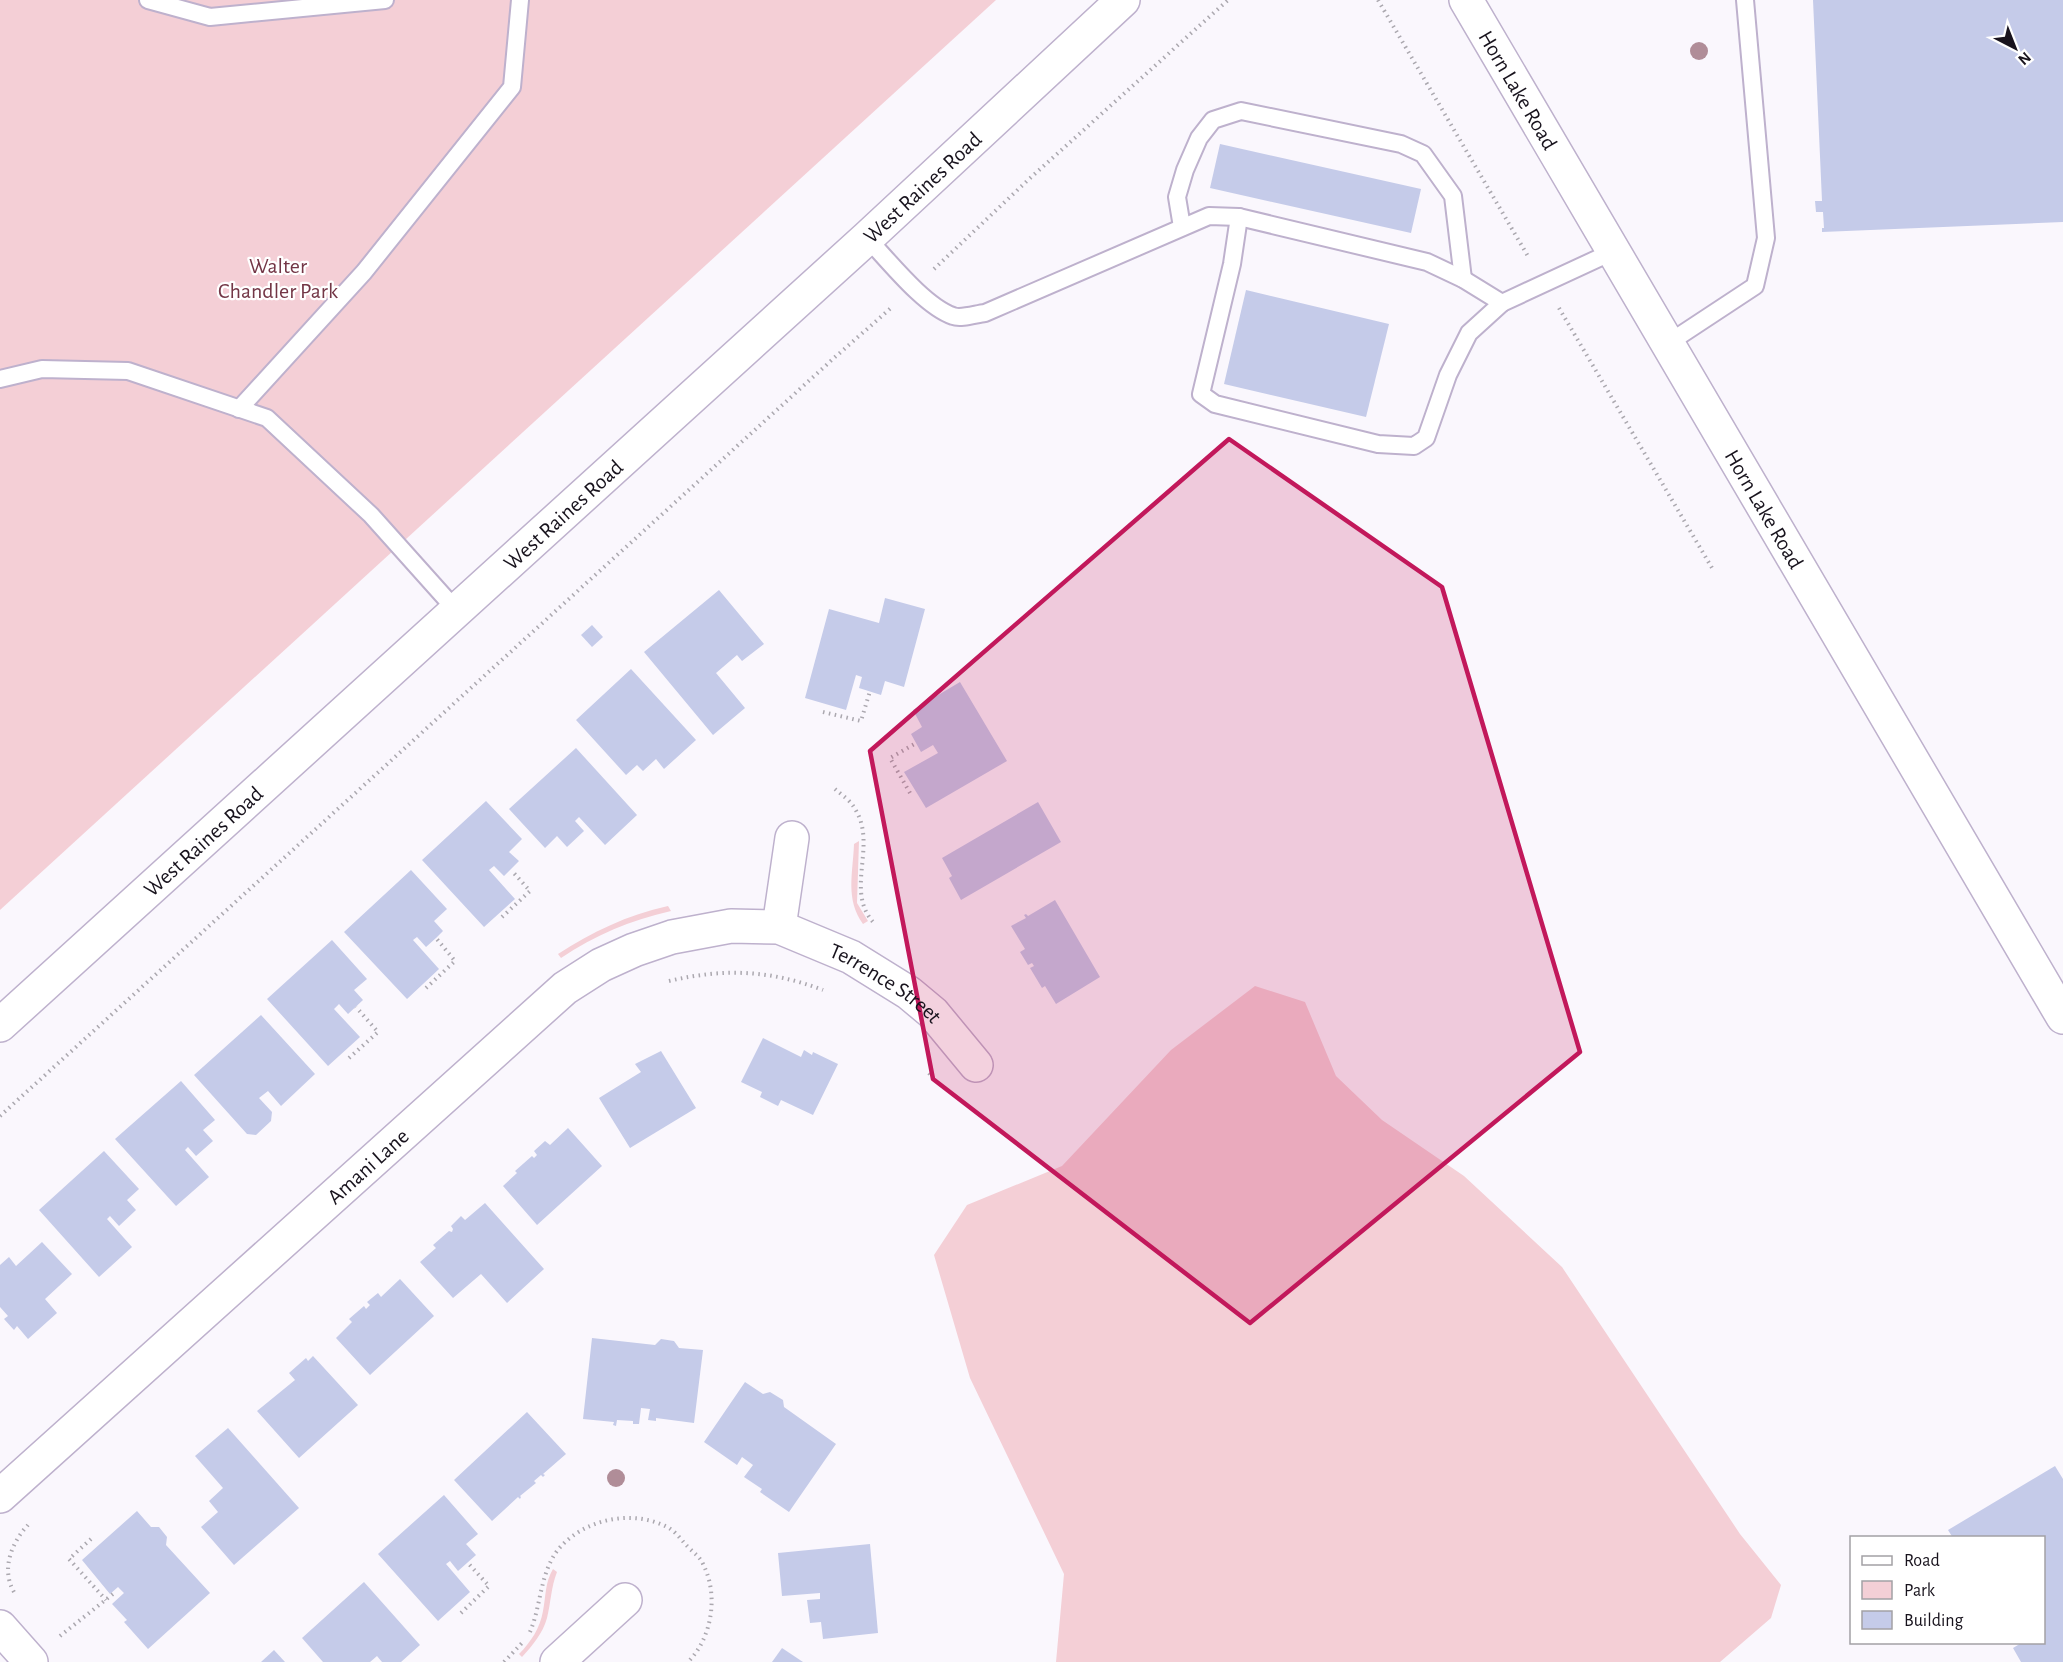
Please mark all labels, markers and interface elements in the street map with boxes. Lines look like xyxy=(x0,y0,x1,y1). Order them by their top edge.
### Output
north arrow xyxy=(1985,18,2045,78)
street label: Horn Lake Road xyxy=(1474,27,1561,154)
text: N xyxy=(2015,49,2034,68)
street label: West Raines Road xyxy=(860,128,986,247)
park label: Walter Chandler Park xyxy=(218,255,338,302)
street label: Horn Lake Road xyxy=(1720,446,1807,573)
street label: West Raines Road xyxy=(500,456,627,574)
street label: West Raines Road xyxy=(140,782,267,901)
street label: Terrence Street xyxy=(826,939,946,1027)
street label: Amani Lane xyxy=(323,1125,413,1208)
legend xyxy=(1850,1536,2045,1644)
text: Road xyxy=(1904,1552,1940,1570)
text: Park xyxy=(1904,1582,1936,1600)
text: Building xyxy=(1904,1612,1964,1630)

